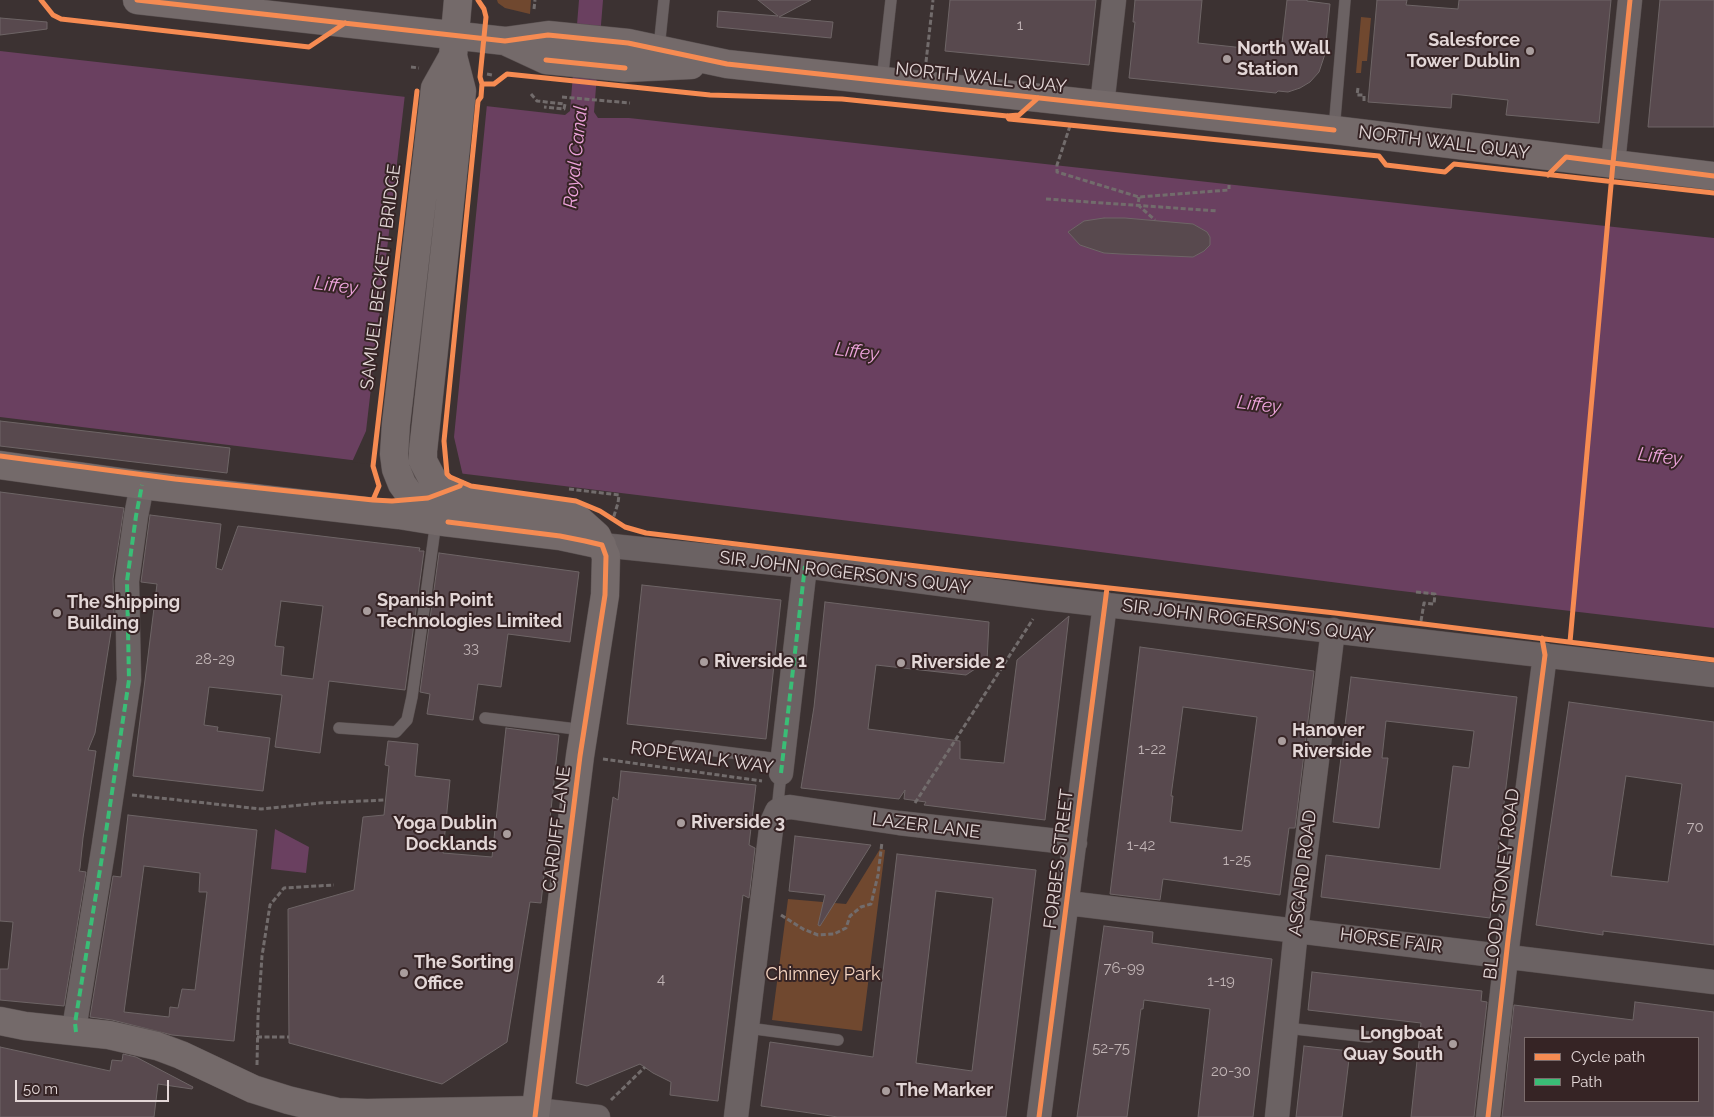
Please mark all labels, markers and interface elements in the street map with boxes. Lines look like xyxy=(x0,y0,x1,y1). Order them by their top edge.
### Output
house number: 1 xyxy=(1017,16,1023,34)
place label: Salesforce Tower Dublin xyxy=(1407,30,1520,72)
place label: North Wall Station xyxy=(1237,38,1330,80)
marker: Salesforce Tower Dublin xyxy=(1524,45,1536,57)
marker: North Wall Station xyxy=(1221,53,1233,65)
street label: NORTH WALL QUAY xyxy=(894,58,1068,98)
water label: Royal Canal xyxy=(559,104,593,210)
street label: NORTH WALL QUAY xyxy=(1357,122,1531,164)
street label: SAMUEL BECKETT BRIDGE xyxy=(356,163,406,391)
water label: Liffey xyxy=(313,272,359,300)
water label: Liffey xyxy=(834,338,880,366)
water label: Liffey xyxy=(1236,391,1282,419)
water label: Liffey xyxy=(1637,443,1683,471)
street label: SIR JOHN ROGERSON'S QUAY xyxy=(718,547,972,599)
place label: Spanish Point Technologies Limited xyxy=(377,590,562,632)
place label: The Shipping Building xyxy=(67,592,180,634)
street label: SIR JOHN ROGERSON'S QUAY xyxy=(1121,595,1375,647)
marker: Spanish Point Technologies Limited xyxy=(361,605,373,617)
marker: The Shipping Building xyxy=(51,607,63,619)
house number: 33 xyxy=(463,639,479,657)
house number: 28-29 xyxy=(195,650,235,668)
place label: Riverside 1 xyxy=(714,651,807,673)
place label: Riverside 2 xyxy=(911,652,1005,674)
marker: Riverside 1 xyxy=(698,656,710,668)
marker: Riverside 2 xyxy=(895,657,907,669)
place label: Hanover Riverside xyxy=(1292,720,1372,762)
marker: Hanover Riverside xyxy=(1276,735,1288,747)
street label: ROPEWALK WAY xyxy=(629,737,775,779)
house number: 1-22 xyxy=(1138,740,1166,758)
street label: CARDIFF LANE xyxy=(539,765,575,893)
street label: BLOOD STONEY ROAD xyxy=(1480,787,1524,981)
street label: FORBES STREET xyxy=(1040,788,1078,930)
street label: LAZER LANE xyxy=(871,809,981,843)
street label: ASGARD ROAD xyxy=(1285,809,1321,937)
place label: Riverside 3 xyxy=(691,812,785,834)
place label: Yoga Dublin Docklands xyxy=(393,813,497,856)
marker: Riverside 3 xyxy=(675,817,687,829)
house number: 70 xyxy=(1686,818,1704,836)
marker: Yoga Dublin Docklands xyxy=(501,828,513,840)
house number: 1-42 xyxy=(1127,836,1155,854)
house number: 1-25 xyxy=(1223,851,1251,869)
street label: HORSE FAIR xyxy=(1339,924,1443,958)
place label: The Sorting Office xyxy=(414,952,514,994)
house number: 76-99 xyxy=(1104,959,1144,977)
park label: Chimney Park xyxy=(765,964,881,986)
marker: The Sorting Office xyxy=(398,967,410,979)
house number: 4 xyxy=(657,970,665,988)
house number: 1-19 xyxy=(1207,972,1235,990)
place label: Longboat Quay South xyxy=(1343,1023,1443,1066)
legend xyxy=(1524,1037,1699,1102)
marker: Longboat Quay South xyxy=(1447,1038,1459,1050)
house number: 52-75 xyxy=(1092,1039,1130,1057)
text: Cycle path xyxy=(1571,1048,1645,1066)
house number: 20-30 xyxy=(1211,1062,1251,1080)
scale bar xyxy=(18,1070,171,1102)
text: Path xyxy=(1571,1073,1602,1091)
text: 50 m xyxy=(23,1080,58,1098)
place label: The Marker xyxy=(896,1080,993,1102)
marker: The Marker xyxy=(880,1085,892,1097)

